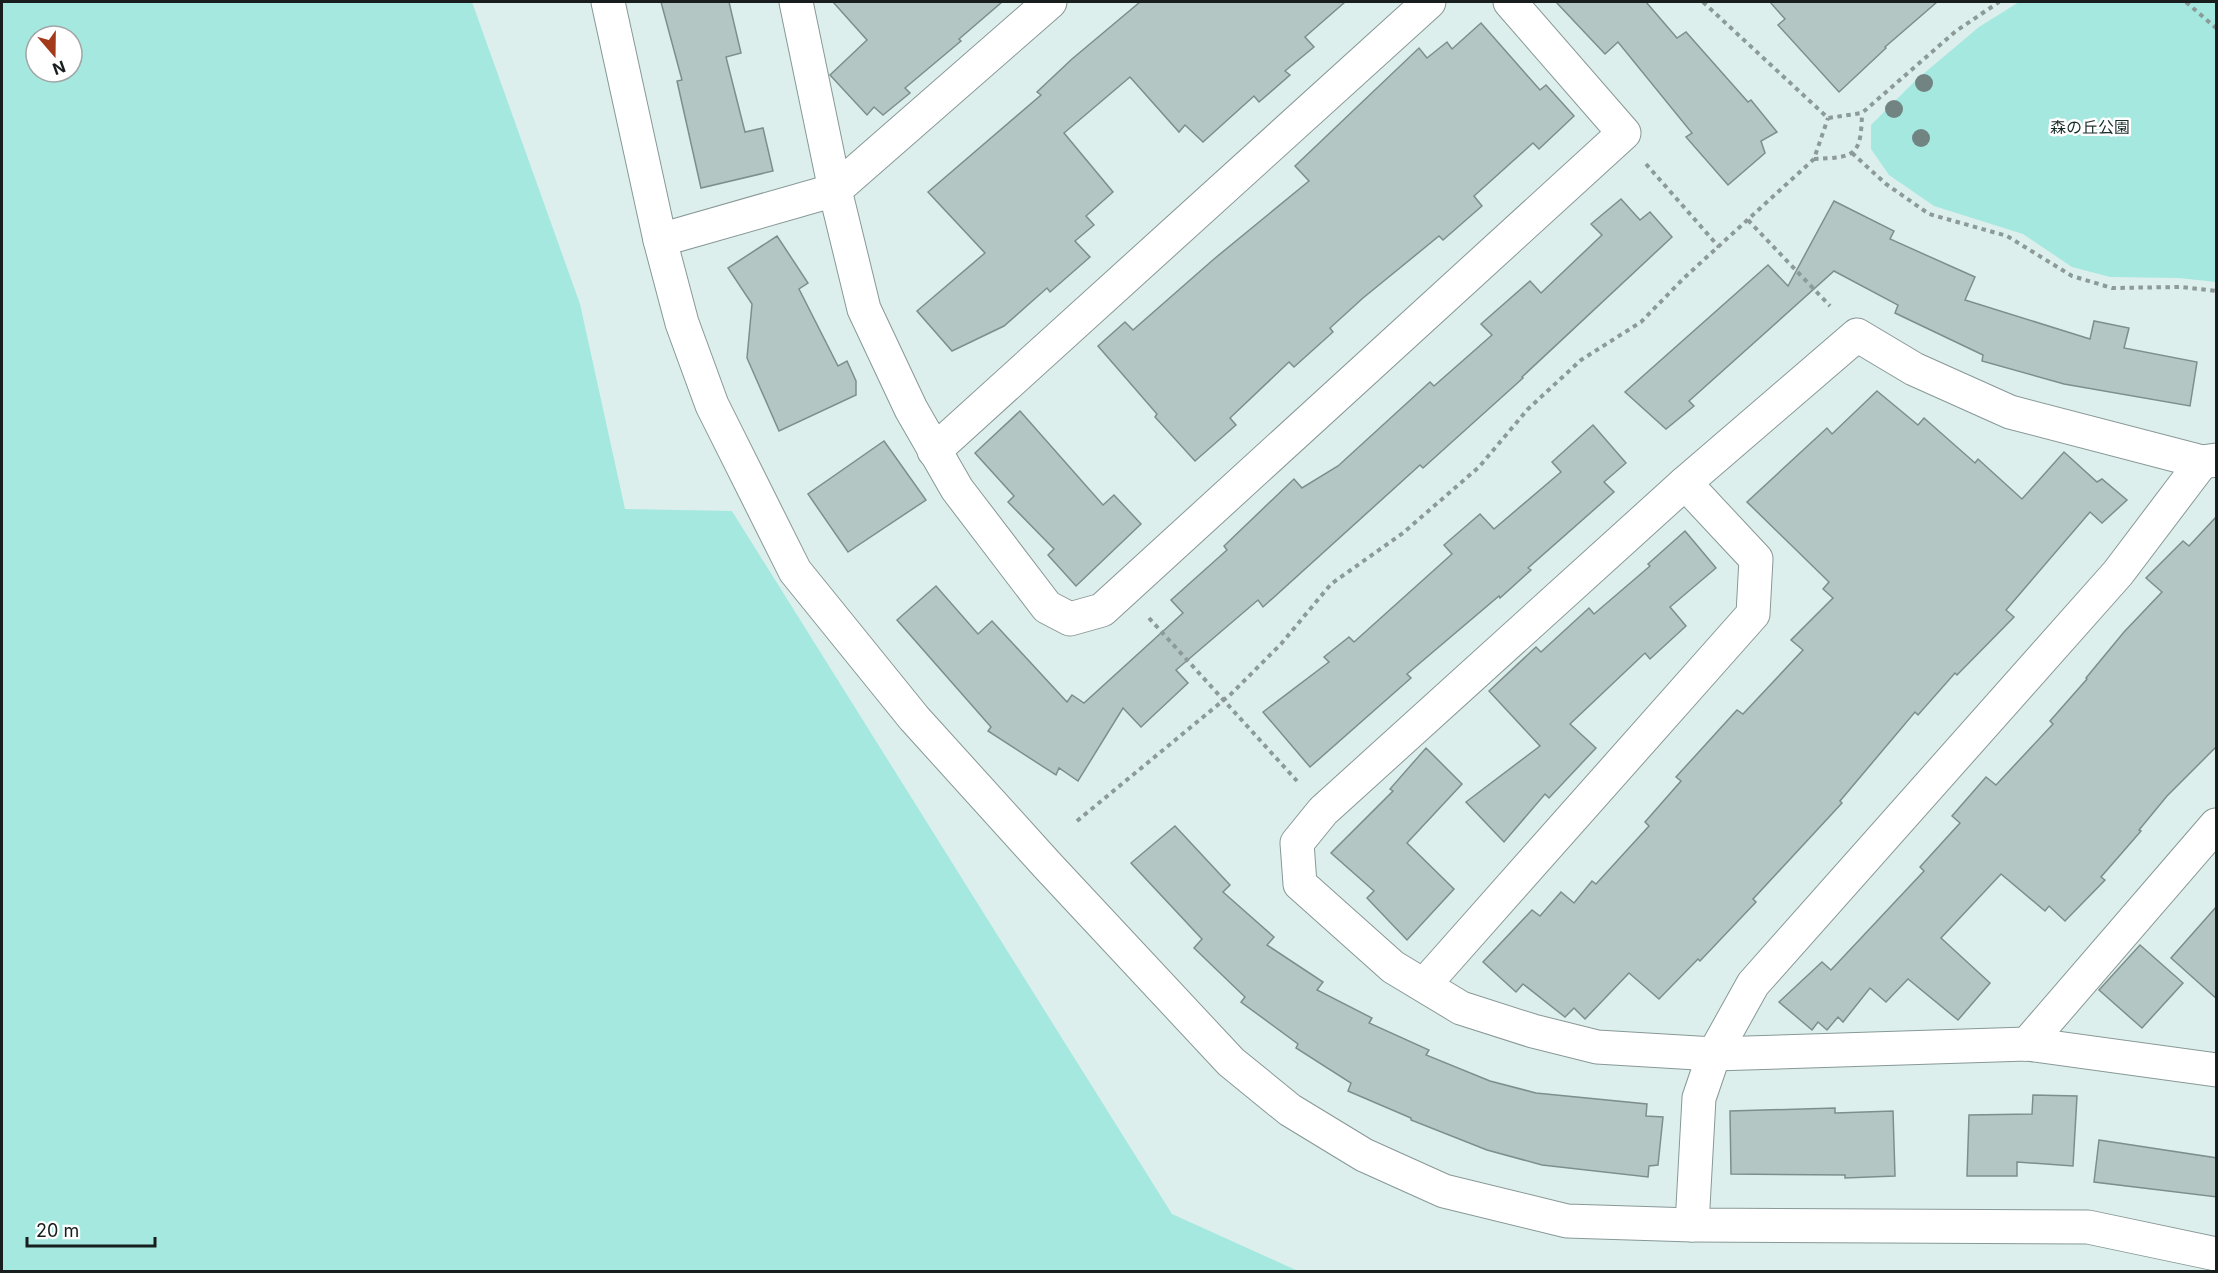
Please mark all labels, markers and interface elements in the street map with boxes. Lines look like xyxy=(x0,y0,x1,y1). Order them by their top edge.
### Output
north arrow xyxy=(24,24,84,84)
text: N xyxy=(50,57,68,80)
park label: 森の丘公園 xyxy=(2050,117,2130,137)
scale bar xyxy=(27,1210,154,1248)
text: 20 m xyxy=(36,1220,79,1241)

